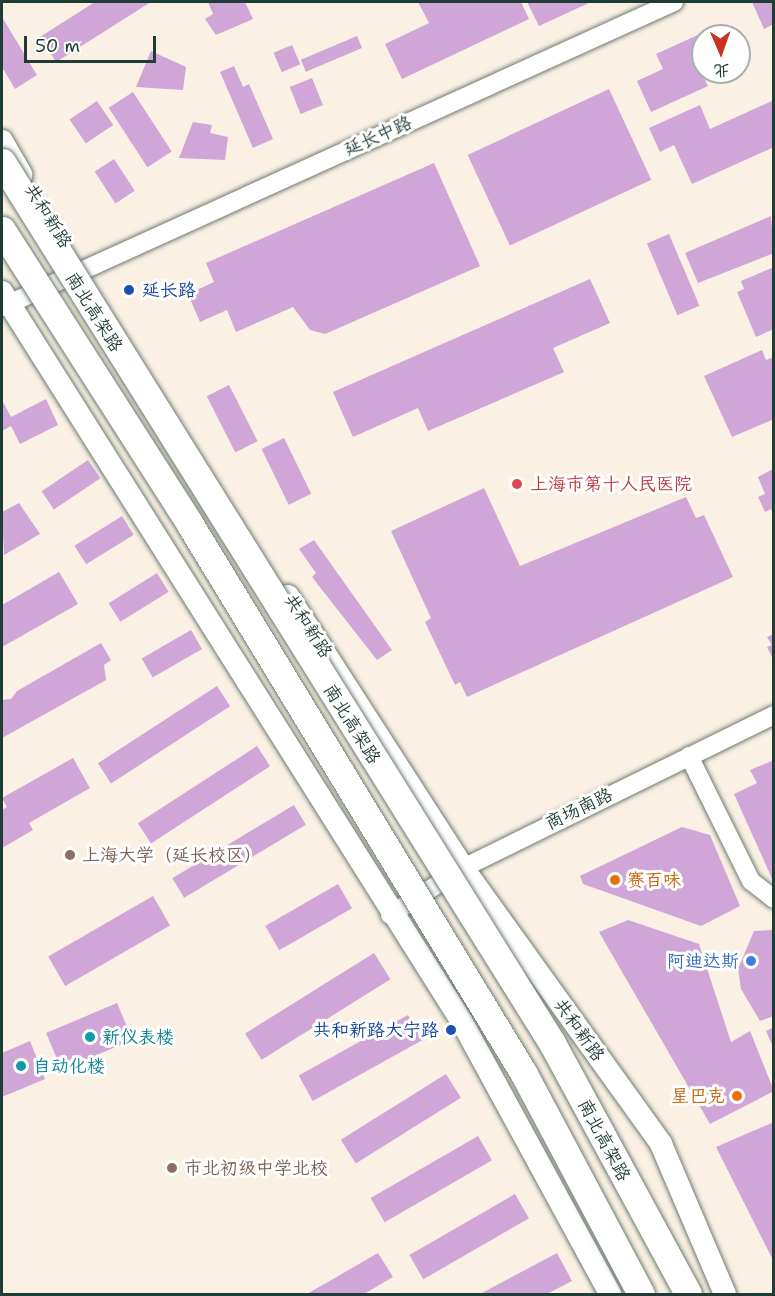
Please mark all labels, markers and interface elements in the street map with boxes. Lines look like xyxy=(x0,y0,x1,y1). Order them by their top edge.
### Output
scale bar xyxy=(27,24,159,62)
north arrow xyxy=(691,24,751,84)
text: 50 m xyxy=(35,34,80,58)
text: 北 xyxy=(713,60,730,81)
street label: 延长中路 xyxy=(341,111,415,161)
street label: 共和新路 xyxy=(20,180,76,252)
street label: 南北高架路 xyxy=(61,268,127,356)
place label: 延长路 xyxy=(142,279,196,301)
marker: 延长路 xyxy=(120,281,138,299)
place label: 上海市第十人民医院 xyxy=(530,473,692,495)
marker: 上海市第十人民医院 xyxy=(508,475,526,493)
street label: 共和新路 xyxy=(279,590,337,662)
street label: 南北高架路 xyxy=(319,680,385,768)
street label: 商场南路 xyxy=(542,784,616,834)
place label: 上海大学（延长校区） xyxy=(82,844,262,866)
marker: 上海大学（延长校区） xyxy=(63,848,77,862)
place label: 赛百味 xyxy=(627,869,681,891)
marker: 赛百味 xyxy=(608,873,622,887)
place label: 阿迪达斯 xyxy=(667,950,739,972)
marker: 阿迪达斯 xyxy=(744,954,758,968)
street label: 共和新路 xyxy=(549,995,609,1065)
place label: 共和新路大宁路 xyxy=(313,1019,439,1041)
marker: 共和新路大宁路 xyxy=(444,1023,458,1037)
place label: 新仪表楼 xyxy=(102,1026,174,1048)
marker: 新仪表楼 xyxy=(83,1030,97,1044)
place label: 自动化楼 xyxy=(33,1055,105,1077)
marker: 自动化楼 xyxy=(14,1059,28,1073)
place label: 星巴克 xyxy=(671,1085,725,1107)
marker: 星巴克 xyxy=(730,1089,744,1103)
street label: 南北高架路 xyxy=(573,1095,635,1185)
place label: 市北初级中学北校 xyxy=(184,1157,328,1179)
marker: 市北初级中学北校 xyxy=(165,1161,179,1175)

